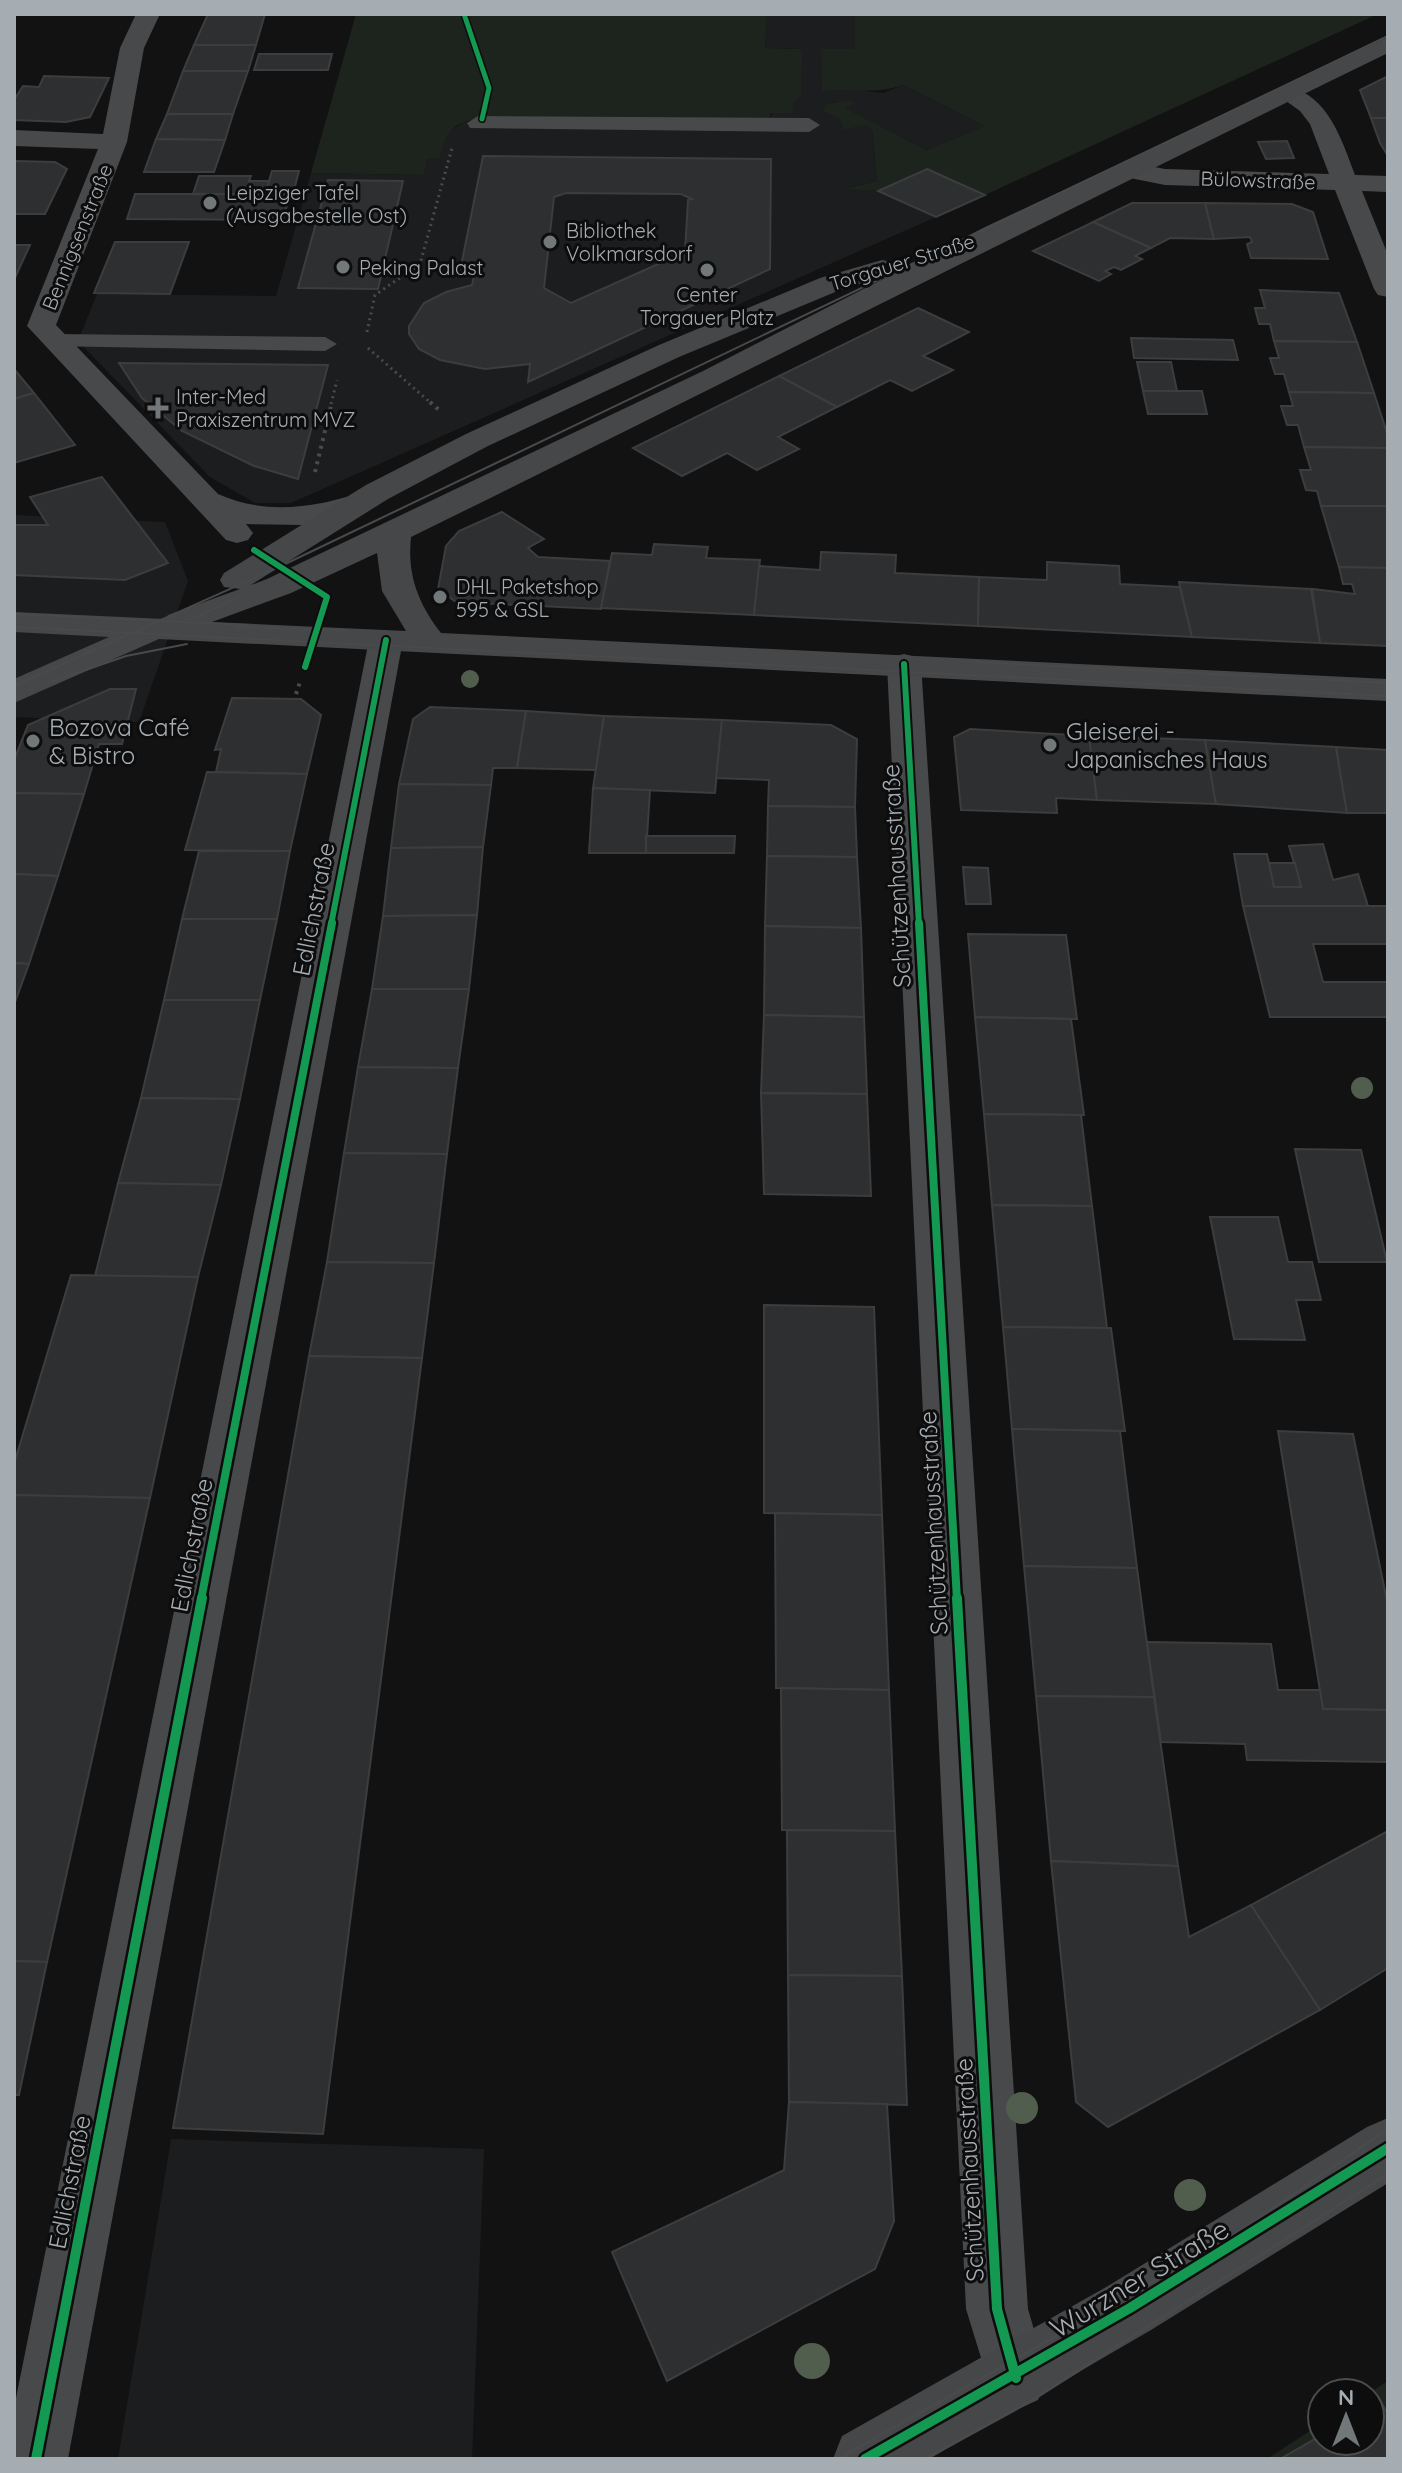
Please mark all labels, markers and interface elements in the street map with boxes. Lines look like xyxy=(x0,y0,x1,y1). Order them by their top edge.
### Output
street label: Bennigsenstraße xyxy=(36,160,118,314)
street label: Bülowstraße xyxy=(1200,166,1316,194)
place label: Leipziger Tafel (Ausgabestelle Ost) xyxy=(226,180,407,228)
marker: Leipziger Tafel (Ausgabestelle Ost) xyxy=(201,194,219,212)
place label: Bibliothek Volkmarsdorf xyxy=(566,218,693,266)
street label: Torgauer Straße xyxy=(826,228,978,296)
marker: Bibliothek Volkmarsdorf xyxy=(541,233,559,251)
place label: Peking Palast xyxy=(359,255,484,280)
marker: Peking Palast xyxy=(334,258,352,276)
marker: Center Torgauer Platz xyxy=(698,261,716,279)
place label: Center Torgauer Platz xyxy=(640,282,774,330)
place label: Inter-Med Praxiszentrum MVZ xyxy=(176,384,355,432)
marker: Inter-Med Praxiszentrum MVZ xyxy=(147,397,169,419)
place label: DHL Paketshop 595 & GSL xyxy=(456,574,599,622)
marker: DHL Paketshop 595 & GSL xyxy=(431,588,449,606)
place label: Bozova Café & Bistro xyxy=(49,712,190,770)
place label: Gleiserei - Japanisches Haus xyxy=(1066,716,1268,774)
marker: Bozova Café & Bistro xyxy=(24,732,42,750)
marker: Gleiserei - Japanisches Haus xyxy=(1041,736,1059,754)
street label: Schützenhausstraße xyxy=(875,763,917,989)
street label: Edlichstraße xyxy=(285,839,341,979)
street label: Schützenhausstraße xyxy=(912,1410,954,1636)
street label: Edlichstraße xyxy=(163,1475,219,1615)
street label: Schützenhausstraße xyxy=(948,2057,990,2283)
street label: Edlichstraße xyxy=(41,2112,97,2252)
street label: Wurzner Straße xyxy=(1043,2211,1235,2345)
north arrow xyxy=(1306,2377,1386,2457)
text: N xyxy=(1338,2383,1354,2411)

